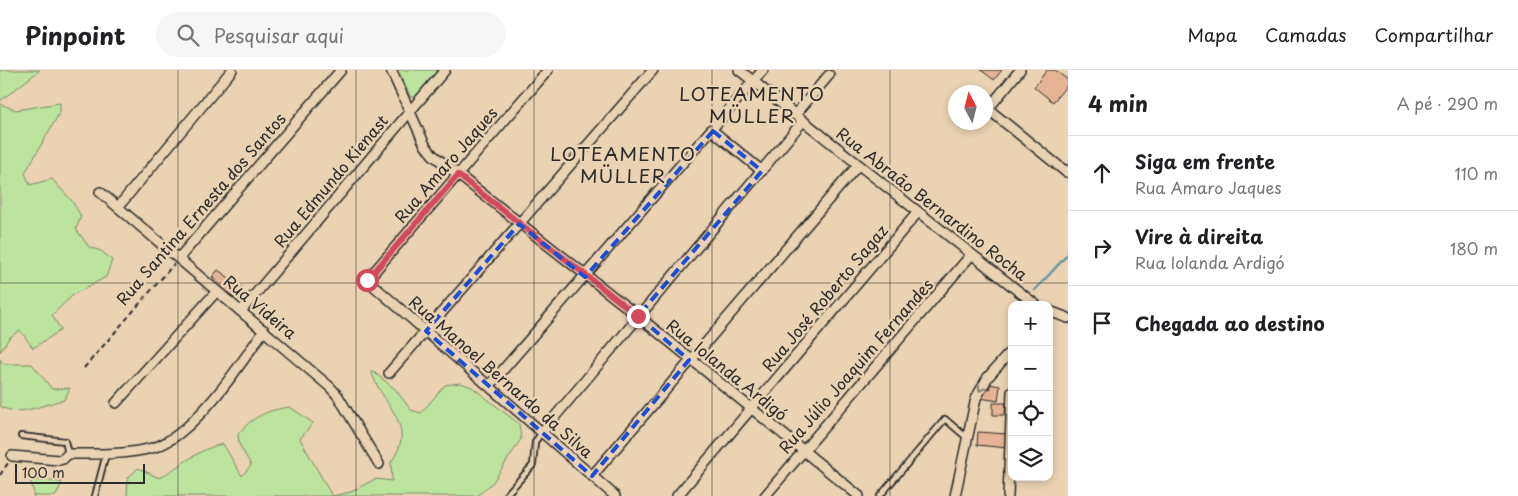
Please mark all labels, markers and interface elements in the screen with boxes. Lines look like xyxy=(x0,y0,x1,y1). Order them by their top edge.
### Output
search box xyxy=(156,12,506,57)
text: Pinpoint xyxy=(25,17,126,53)
icon: search xyxy=(174,21,202,49)
text: Pesquisar aqui xyxy=(214,21,344,49)
text: Mapa xyxy=(1187,21,1237,48)
text: Camadas xyxy=(1265,21,1347,48)
text: Compartilhar xyxy=(1375,21,1493,48)
district label: LOTEAMENTO MÜLLER xyxy=(679,79,825,129)
north arrow xyxy=(948,85,993,130)
text: 4 min xyxy=(1088,87,1148,119)
text: A pé · 290 m xyxy=(1397,91,1498,115)
street label: Rua Amaro Jaques xyxy=(388,101,502,228)
street label: Rua Santina Ernesta dos Santos xyxy=(110,107,291,310)
street label: Rua Edmundo Kienast xyxy=(267,109,393,252)
street label: Rua Abraão Bernardino Rocha xyxy=(832,121,1033,286)
district label: LOTEAMENTO MÜLLER xyxy=(550,139,696,189)
text: Siga em frente xyxy=(1135,147,1275,175)
icon: ahead xyxy=(1088,159,1116,187)
text: 110 m xyxy=(1455,161,1498,185)
text: Rua Amaro Jaques xyxy=(1135,175,1282,199)
street label: Rua José Roberto Sagaz xyxy=(756,219,893,376)
text: Vire à direita xyxy=(1135,222,1263,250)
icon: right xyxy=(1088,234,1116,262)
text: 180 m xyxy=(1450,236,1498,260)
text: Rua Iolanda Ardigó xyxy=(1135,250,1285,274)
street label: Rua Videira xyxy=(219,269,303,344)
route start xyxy=(356,269,379,292)
street label: Rua Júlio Joaquim Fernandes xyxy=(772,273,938,458)
street label: Rua Manoel Bernardo da Silva xyxy=(404,289,599,463)
map controls xyxy=(1008,301,1053,481)
button: + xyxy=(1008,301,1053,346)
route end xyxy=(627,305,650,328)
icon: arrive xyxy=(1088,309,1116,337)
text: Chegada ao destino xyxy=(1135,309,1325,337)
street label: Rua Iolanda Ardigó xyxy=(662,313,793,426)
button: − xyxy=(1008,346,1053,391)
one-way arrow xyxy=(978,382,988,391)
button: locate xyxy=(1008,391,1053,436)
button: layers xyxy=(1008,436,1053,481)
scale bar xyxy=(15,461,145,484)
text: 100 m xyxy=(22,462,65,483)

